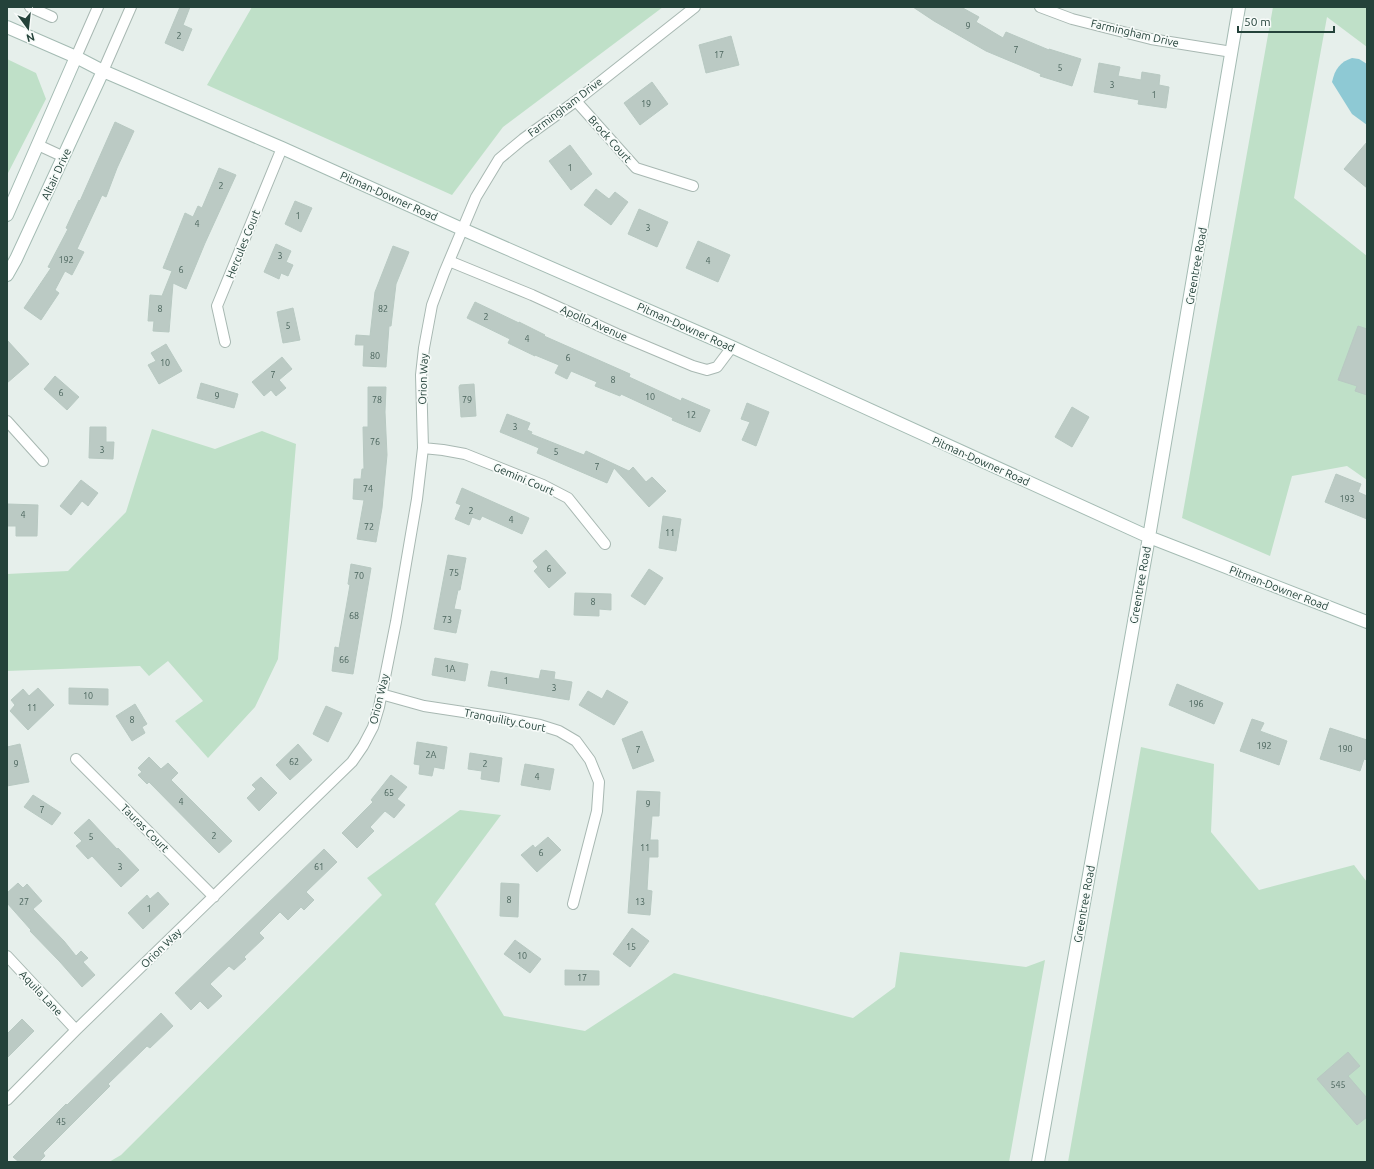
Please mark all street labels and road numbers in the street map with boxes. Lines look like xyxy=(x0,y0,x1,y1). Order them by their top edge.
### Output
street label: Farmingham Drive xyxy=(1090,17,1180,49)
street label: Farmingham Drive xyxy=(525,75,605,139)
street label: Brock Court xyxy=(586,113,635,165)
street label: Altair Drive xyxy=(39,146,73,202)
street label: Pitman-Downer Road xyxy=(338,169,440,223)
street label: Hercules Court xyxy=(224,207,263,280)
street label: Greentree Road xyxy=(1183,226,1209,306)
street label: Pitman-Downer Road xyxy=(635,300,737,354)
street label: Apollo Avenue xyxy=(559,303,629,343)
street label: Orion Way xyxy=(416,352,430,405)
street label: Pitman-Downer Road xyxy=(930,434,1032,488)
street label: Gemini Court xyxy=(492,461,557,497)
street label: Greentree Road xyxy=(1127,545,1153,625)
street label: Pitman-Downer Road xyxy=(1228,564,1330,612)
street label: Orion Way xyxy=(367,672,391,725)
street label: Tranquility Court xyxy=(463,706,547,734)
street label: Tauras Court xyxy=(119,802,172,855)
street label: Greentree Road xyxy=(1071,864,1097,944)
street label: Orion Way xyxy=(138,925,184,970)
street label: Aquila Lane xyxy=(17,968,65,1018)

